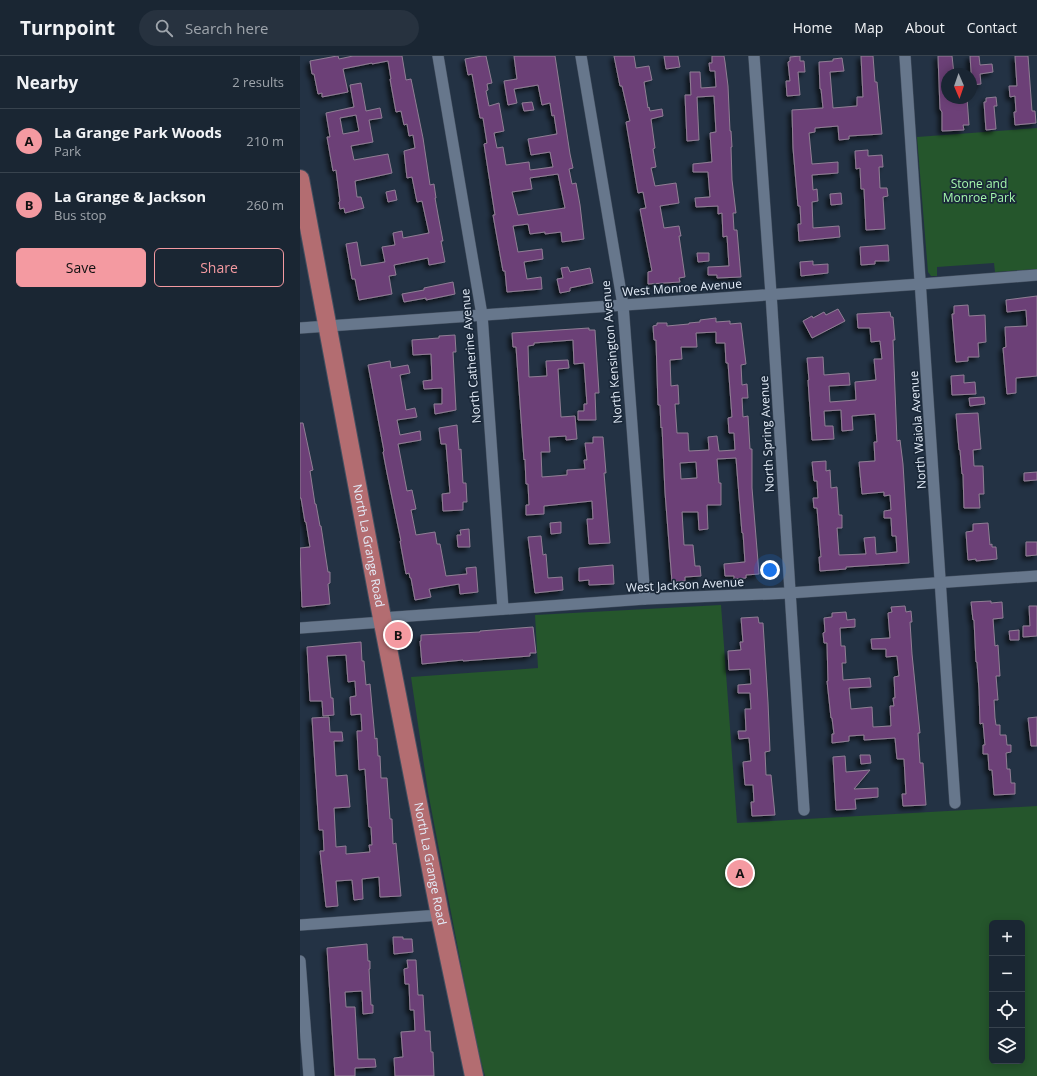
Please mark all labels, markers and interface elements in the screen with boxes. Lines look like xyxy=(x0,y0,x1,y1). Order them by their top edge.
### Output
search box xyxy=(139,10,419,46)
text: Turnpoint xyxy=(20,15,115,41)
icon: search xyxy=(153,17,175,39)
text: Search here xyxy=(185,18,269,38)
text: Home xyxy=(793,18,832,37)
text: Map xyxy=(854,18,883,37)
text: About xyxy=(905,18,945,37)
text: Contact xyxy=(967,18,1017,37)
north arrow xyxy=(941,68,977,104)
text: Nearby xyxy=(16,71,78,94)
text: 2 results xyxy=(232,73,284,91)
text: La Grange Park Woods xyxy=(54,122,222,142)
text: A xyxy=(25,132,33,150)
text: 210 m xyxy=(246,132,284,150)
text: Park xyxy=(54,142,81,160)
park label: Stone and Monroe Park xyxy=(943,175,1016,206)
text: La Grange & Jackson xyxy=(54,186,206,206)
text: B xyxy=(25,196,33,214)
text: 260 m xyxy=(246,196,284,214)
text: Bus stop xyxy=(54,206,107,224)
button: Save xyxy=(16,248,146,287)
button: Share xyxy=(154,248,284,287)
street label: West Monroe Avenue xyxy=(621,275,743,300)
street label: North Kensington Avenue xyxy=(597,279,626,424)
street label: North Catherine Avenue xyxy=(456,288,485,424)
street label: North Waiola Avenue xyxy=(905,370,930,490)
street label: North Spring Avenue xyxy=(755,375,778,493)
street label: North La Grange Road xyxy=(349,483,389,608)
your location xyxy=(760,560,780,580)
street label: West Jackson Avenue xyxy=(626,573,745,596)
pin: B xyxy=(385,620,411,650)
street label: North La Grange Road xyxy=(410,801,451,927)
pin: A xyxy=(727,858,753,888)
map controls xyxy=(989,920,1025,1064)
button: + xyxy=(989,920,1025,956)
button: − xyxy=(989,956,1025,992)
button: locate xyxy=(989,992,1025,1028)
button: layers xyxy=(989,1028,1025,1064)

